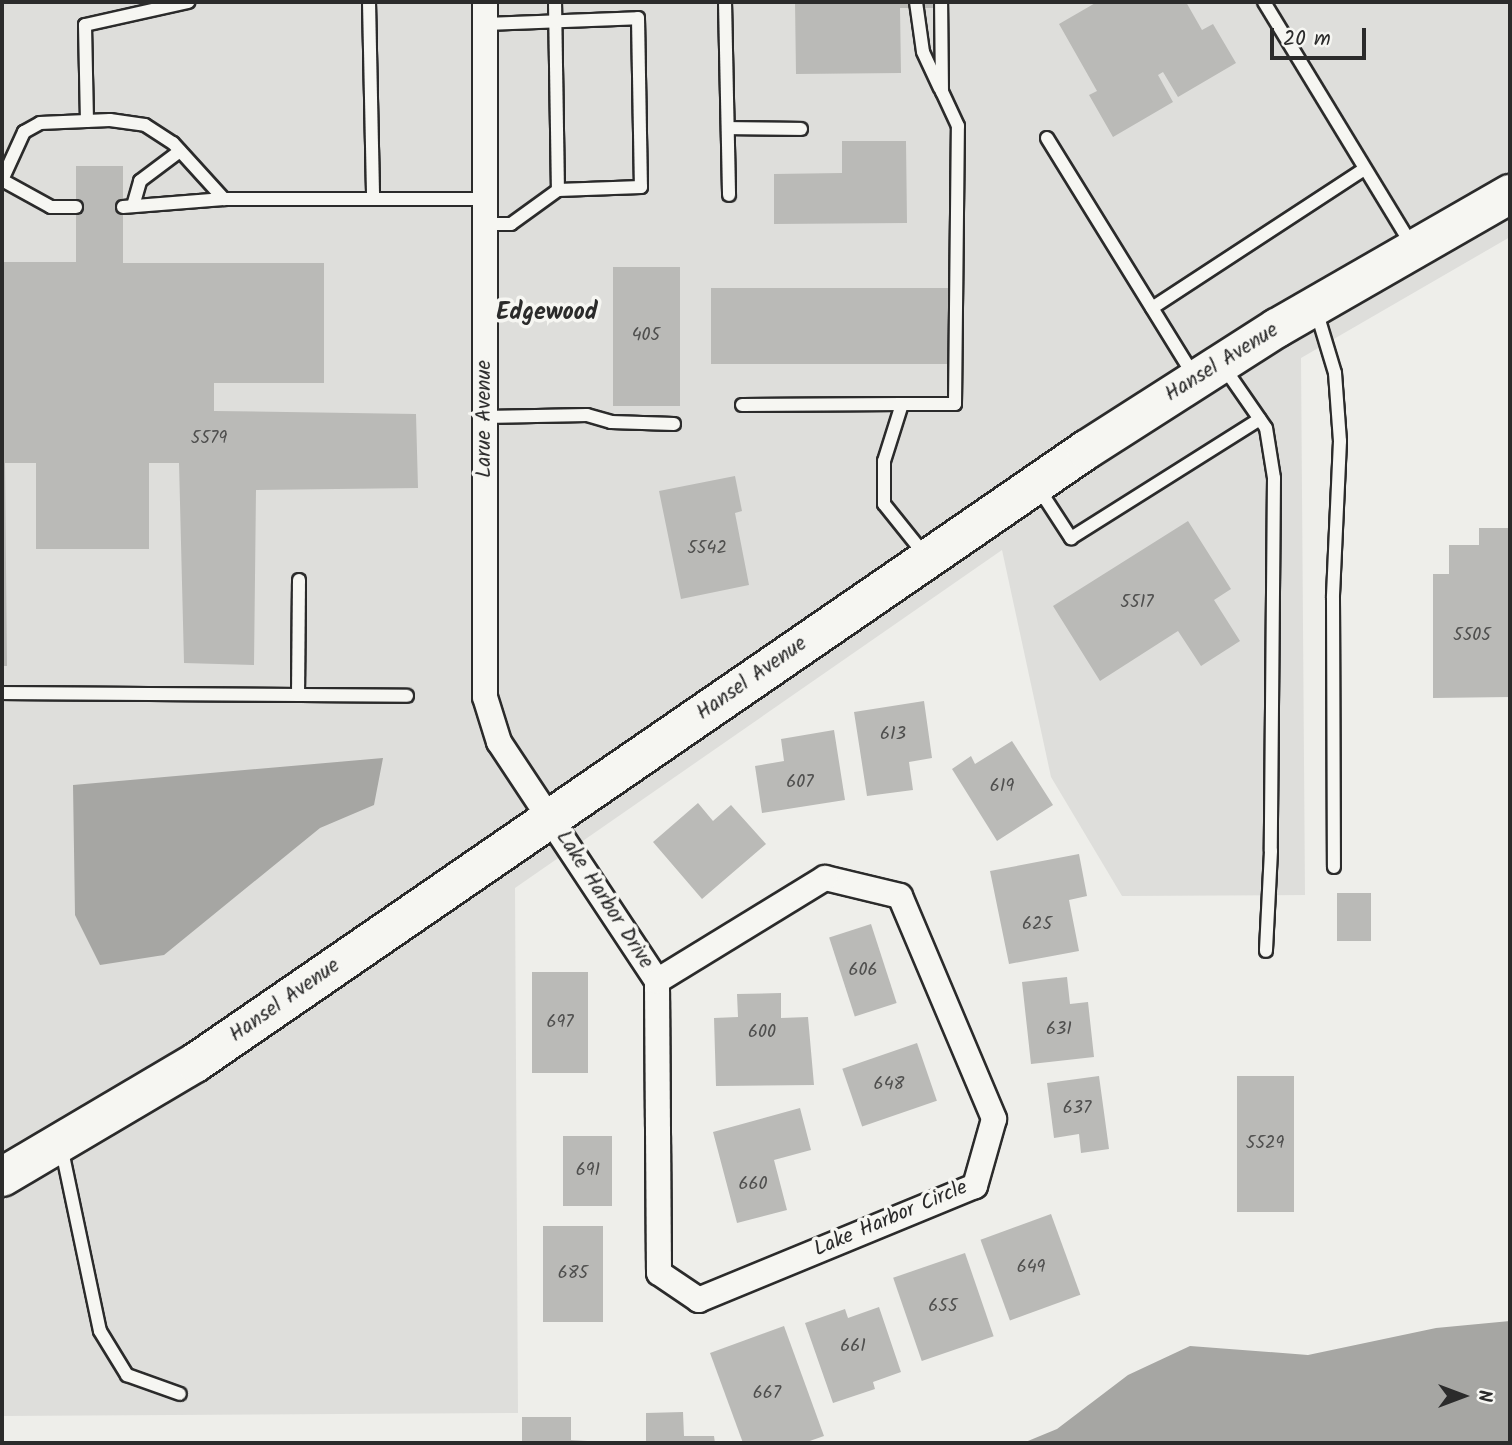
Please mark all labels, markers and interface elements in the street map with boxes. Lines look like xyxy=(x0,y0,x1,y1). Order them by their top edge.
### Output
scale bar xyxy=(1274,14,1370,58)
text: 20 m xyxy=(1283,23,1331,56)
district label: Edgewood xyxy=(496,299,598,327)
street label: Hansel Avenue xyxy=(1161,318,1283,408)
house number: 405 xyxy=(632,325,660,347)
street label: Larue Avenue xyxy=(472,360,498,478)
house number: 5579 xyxy=(191,428,227,450)
house number: 5542 xyxy=(687,538,727,560)
house number: 5517 xyxy=(1120,592,1154,614)
house number: 5505 xyxy=(1453,625,1491,647)
street label: Hansel Avenue xyxy=(692,632,812,726)
house number: 613 xyxy=(880,724,906,746)
house number: 607 xyxy=(786,772,814,794)
house number: 619 xyxy=(990,776,1014,798)
street label: Lake Harbor Drive xyxy=(550,826,658,974)
house number: 625 xyxy=(1022,914,1052,936)
street label: Hansel Avenue xyxy=(225,954,345,1048)
house number: 606 xyxy=(848,960,878,982)
house number: 697 xyxy=(546,1012,574,1034)
house number: 631 xyxy=(1046,1019,1072,1041)
house number: 600 xyxy=(748,1022,776,1044)
house number: 648 xyxy=(874,1074,904,1096)
house number: 637 xyxy=(1063,1098,1091,1120)
house number: 5529 xyxy=(1246,1133,1284,1155)
house number: 691 xyxy=(576,1160,600,1182)
house number: 660 xyxy=(738,1174,768,1196)
street label: Lake Harbor Circle xyxy=(810,1175,972,1263)
house number: 649 xyxy=(1017,1257,1045,1279)
house number: 685 xyxy=(558,1263,588,1285)
house number: 655 xyxy=(928,1296,958,1318)
house number: 661 xyxy=(840,1336,866,1358)
north arrow xyxy=(1428,1361,1498,1431)
house number: 667 xyxy=(753,1383,781,1405)
text: N xyxy=(1469,1390,1499,1402)

